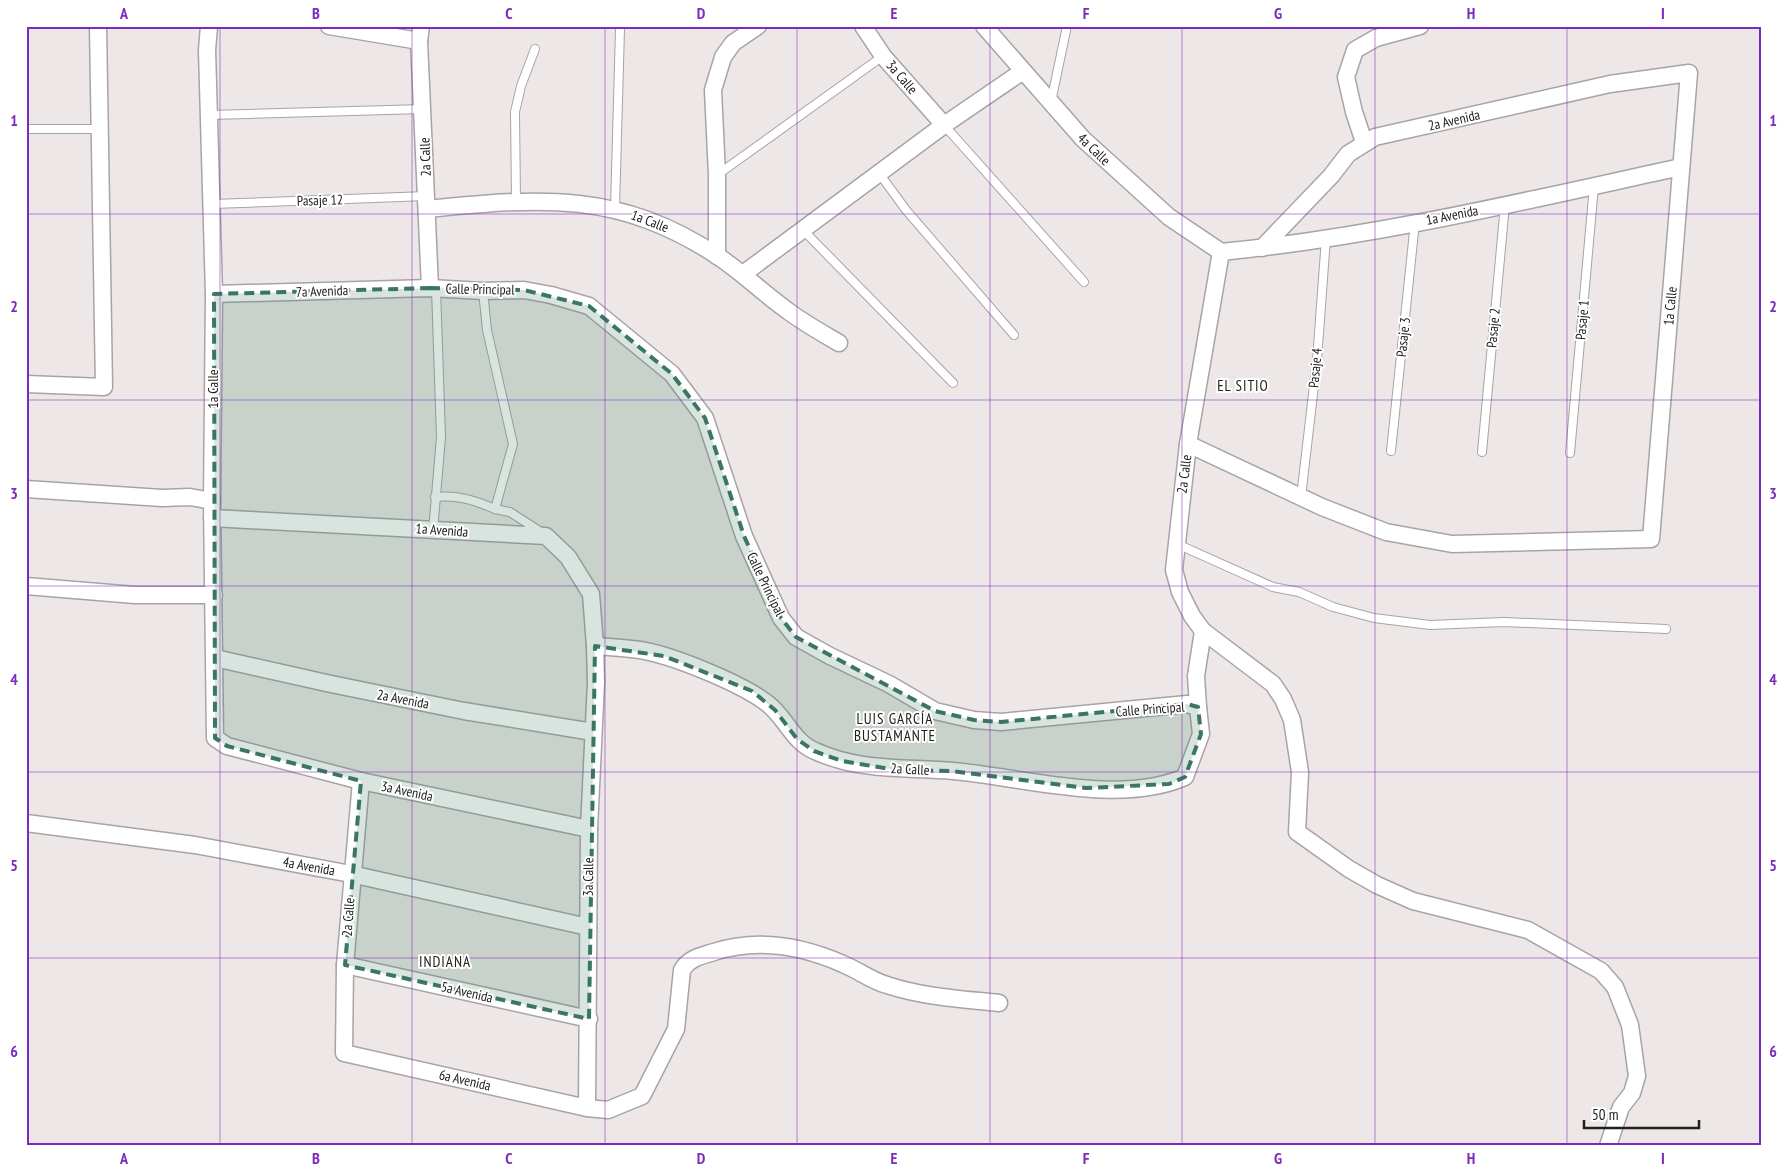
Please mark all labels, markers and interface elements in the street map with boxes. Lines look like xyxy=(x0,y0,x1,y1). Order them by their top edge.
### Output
text: A xyxy=(119,3,129,23)
text: B xyxy=(312,3,320,23)
text: C xyxy=(505,3,513,23)
text: D xyxy=(697,3,706,23)
text: E xyxy=(891,3,898,23)
text: F xyxy=(1083,3,1090,23)
text: G xyxy=(1274,3,1282,23)
text: H xyxy=(1467,3,1475,23)
text: I xyxy=(1661,3,1665,23)
street label: 3a Calle xyxy=(882,56,922,98)
street label: 2a Avenida xyxy=(1426,105,1482,135)
text: 1 xyxy=(10,110,18,130)
text: 1 xyxy=(1769,110,1777,130)
street label: 4a Calle xyxy=(1074,129,1114,169)
street label: 2a Calle xyxy=(415,137,435,177)
street label: Pasaje 12 xyxy=(297,190,343,210)
street label: 1a Avenida xyxy=(1424,201,1480,229)
street label: 1a Calle xyxy=(629,206,672,236)
street label: Calle Principal xyxy=(445,279,515,299)
street label: 7a Avenida xyxy=(295,281,349,301)
street label: 1a Calle xyxy=(1659,286,1681,326)
text: 2 xyxy=(10,296,18,316)
text: 2 xyxy=(1769,296,1777,316)
street label: Pasaje 1 xyxy=(1571,299,1593,341)
street label: Pasaje 2 xyxy=(1482,307,1504,349)
street label: Pasaje 3 xyxy=(1392,316,1414,358)
street label: Pasaje 4 xyxy=(1304,347,1326,389)
street label: 1a Calle xyxy=(204,369,222,409)
district label: EL SITIO xyxy=(1217,376,1269,395)
street label: 2a Calle xyxy=(1173,453,1195,494)
text: 3 xyxy=(10,483,18,503)
text: 3 xyxy=(1769,483,1777,503)
street label: 1a Avenida xyxy=(415,519,469,541)
street label: Calle Principal xyxy=(743,549,790,620)
text: 4 xyxy=(10,669,18,689)
text: 4 xyxy=(1769,669,1777,689)
street label: 2a Avenida xyxy=(375,685,431,713)
street label: Calle Principal xyxy=(1115,698,1186,720)
district label: LUIS GARCÍA BUSTAMANTE xyxy=(854,709,936,745)
street label: 2a Calle xyxy=(890,759,930,779)
street label: 3a Avenida xyxy=(379,777,435,805)
street label: 4a Avenida xyxy=(281,853,337,879)
text: 5 xyxy=(10,855,18,875)
text: 5 xyxy=(1769,855,1777,875)
street label: 3a Calle xyxy=(579,857,597,897)
street label: 2a Calle xyxy=(338,897,358,937)
district label: INDIANA xyxy=(419,952,471,971)
street label: 5a Avenida xyxy=(439,977,495,1007)
text: 6 xyxy=(10,1041,18,1061)
text: 6 xyxy=(1769,1041,1777,1061)
street label: 6a Avenida xyxy=(437,1065,493,1095)
scale bar xyxy=(1584,1097,1700,1129)
text: 50 m xyxy=(1592,1105,1618,1124)
text: A xyxy=(119,1148,129,1168)
text: B xyxy=(312,1148,320,1168)
text: C xyxy=(505,1148,513,1168)
text: D xyxy=(697,1148,706,1168)
text: E xyxy=(891,1148,898,1168)
text: F xyxy=(1083,1148,1090,1168)
text: G xyxy=(1274,1148,1282,1168)
text: H xyxy=(1467,1148,1475,1168)
text: I xyxy=(1661,1148,1665,1168)

